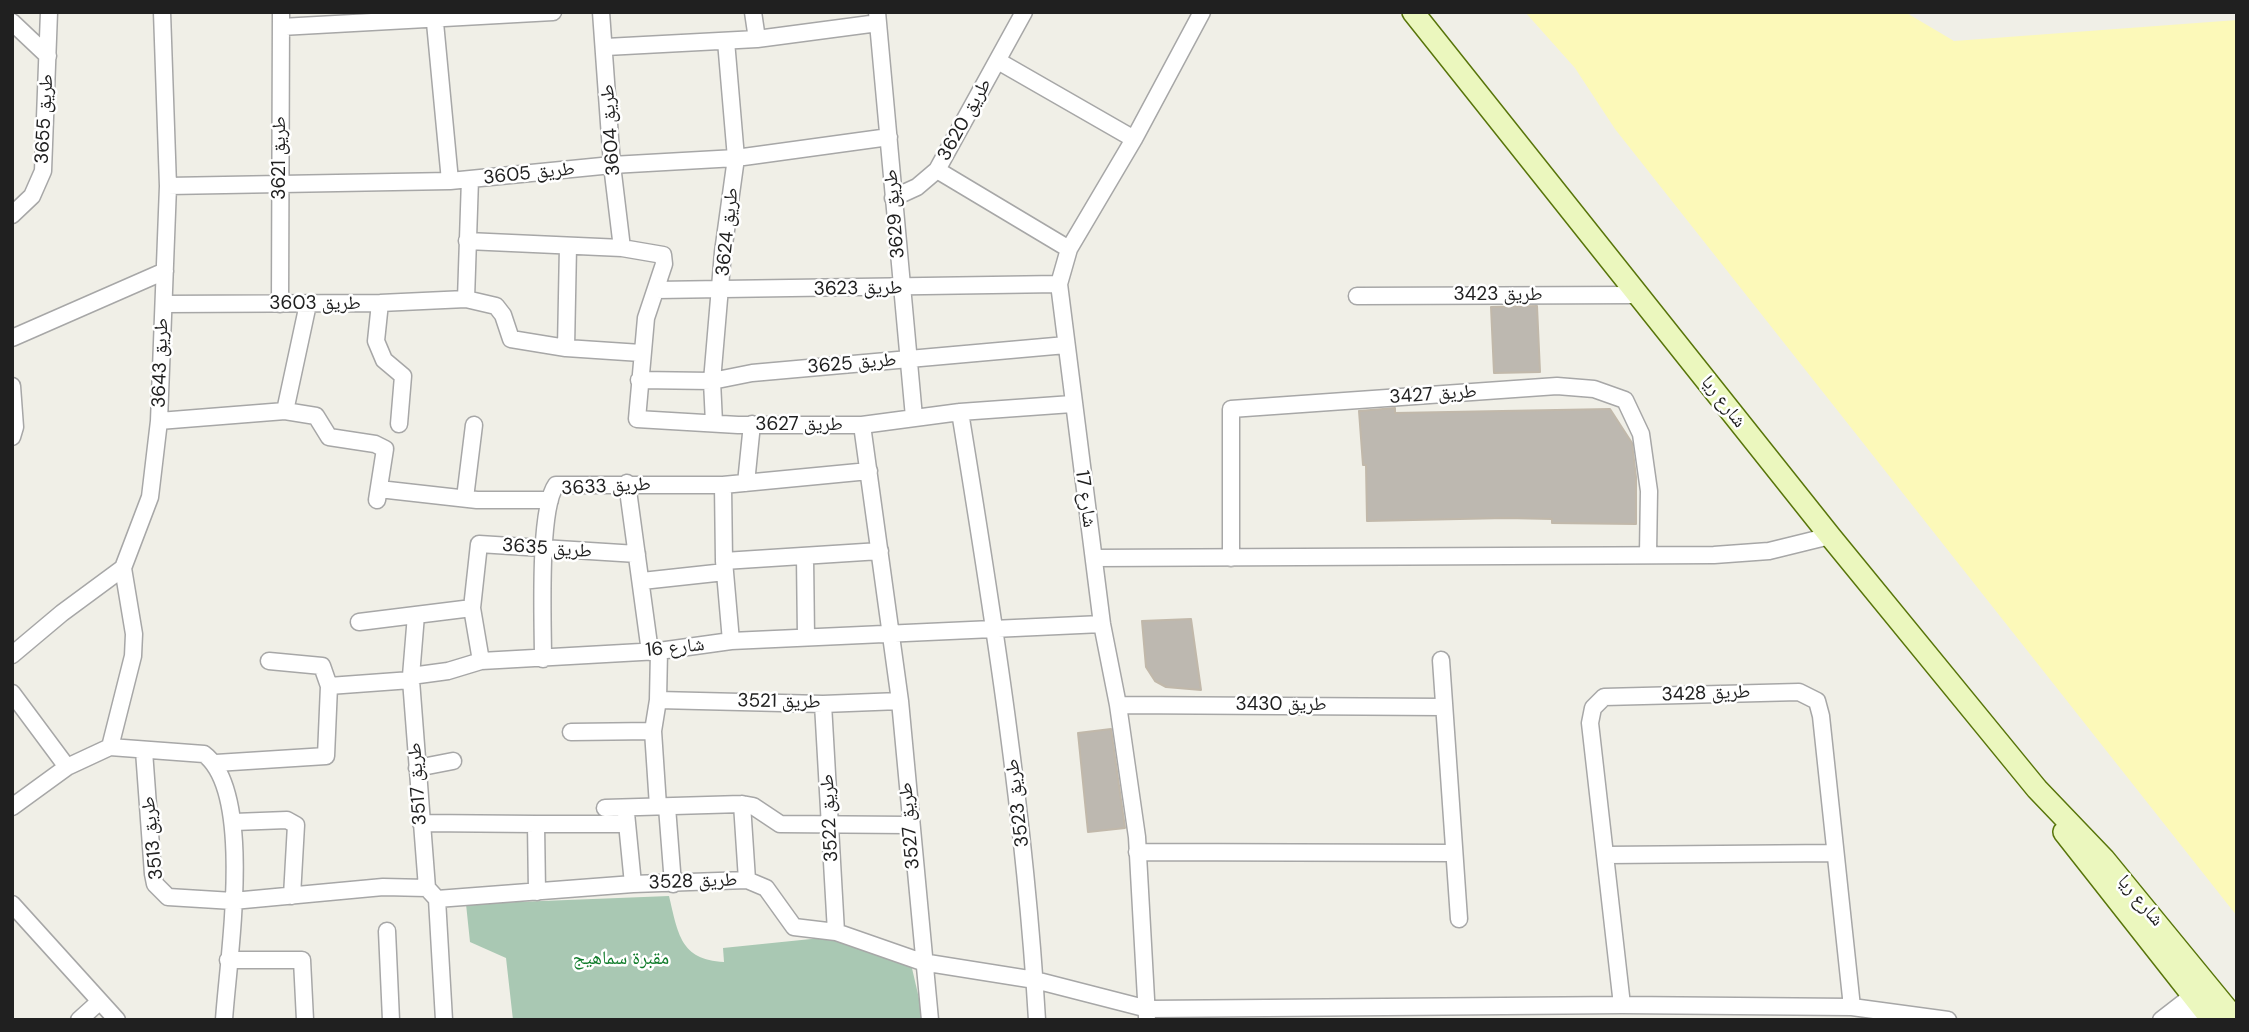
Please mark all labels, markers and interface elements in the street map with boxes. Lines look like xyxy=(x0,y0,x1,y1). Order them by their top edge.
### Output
street label: طريق 3655 xyxy=(31,73,59,165)
street label: طريق 3620 xyxy=(933,75,997,165)
street label: طريق 3604 xyxy=(596,83,626,177)
street label: طريق 3621 xyxy=(269,116,291,200)
street label: طريق 3605 xyxy=(482,158,576,190)
street label: طريق 3629 xyxy=(880,169,910,259)
street label: طريق 3624 xyxy=(712,187,744,277)
street label: طريق 3623 xyxy=(813,277,903,301)
street label: طريق 3423 xyxy=(1454,284,1542,306)
street label: طريق 3603 xyxy=(269,293,361,315)
street label: طريق 3643 xyxy=(148,318,174,408)
street label: طريق 3625 xyxy=(807,349,897,379)
street label: شارع ريا xyxy=(1696,371,1750,433)
street label: طريق 3427 xyxy=(1389,381,1477,409)
street label: طريق 3627 xyxy=(755,414,843,436)
street label: شارع 17 xyxy=(1070,469,1100,529)
street label: طريق 3633 xyxy=(561,473,651,501)
street label: طريق 3635 xyxy=(501,534,593,564)
street label: شارع 16 xyxy=(644,634,706,662)
street label: طريق 3428 xyxy=(1661,681,1751,707)
street label: طريق 3521 xyxy=(737,690,821,714)
street label: طريق 3430 xyxy=(1236,694,1326,716)
street label: طريق 3517 xyxy=(404,742,432,826)
street label: طريق 3523 xyxy=(1001,758,1035,848)
street label: طريق 3522 xyxy=(816,773,844,863)
street label: طريق 3527 xyxy=(895,782,925,870)
street label: طريق 3513 xyxy=(137,795,169,881)
street label: طريق 3528 xyxy=(648,869,738,895)
street label: شارع ريا xyxy=(2112,871,2168,931)
park label: مقبرة سماهيج xyxy=(573,948,669,970)

